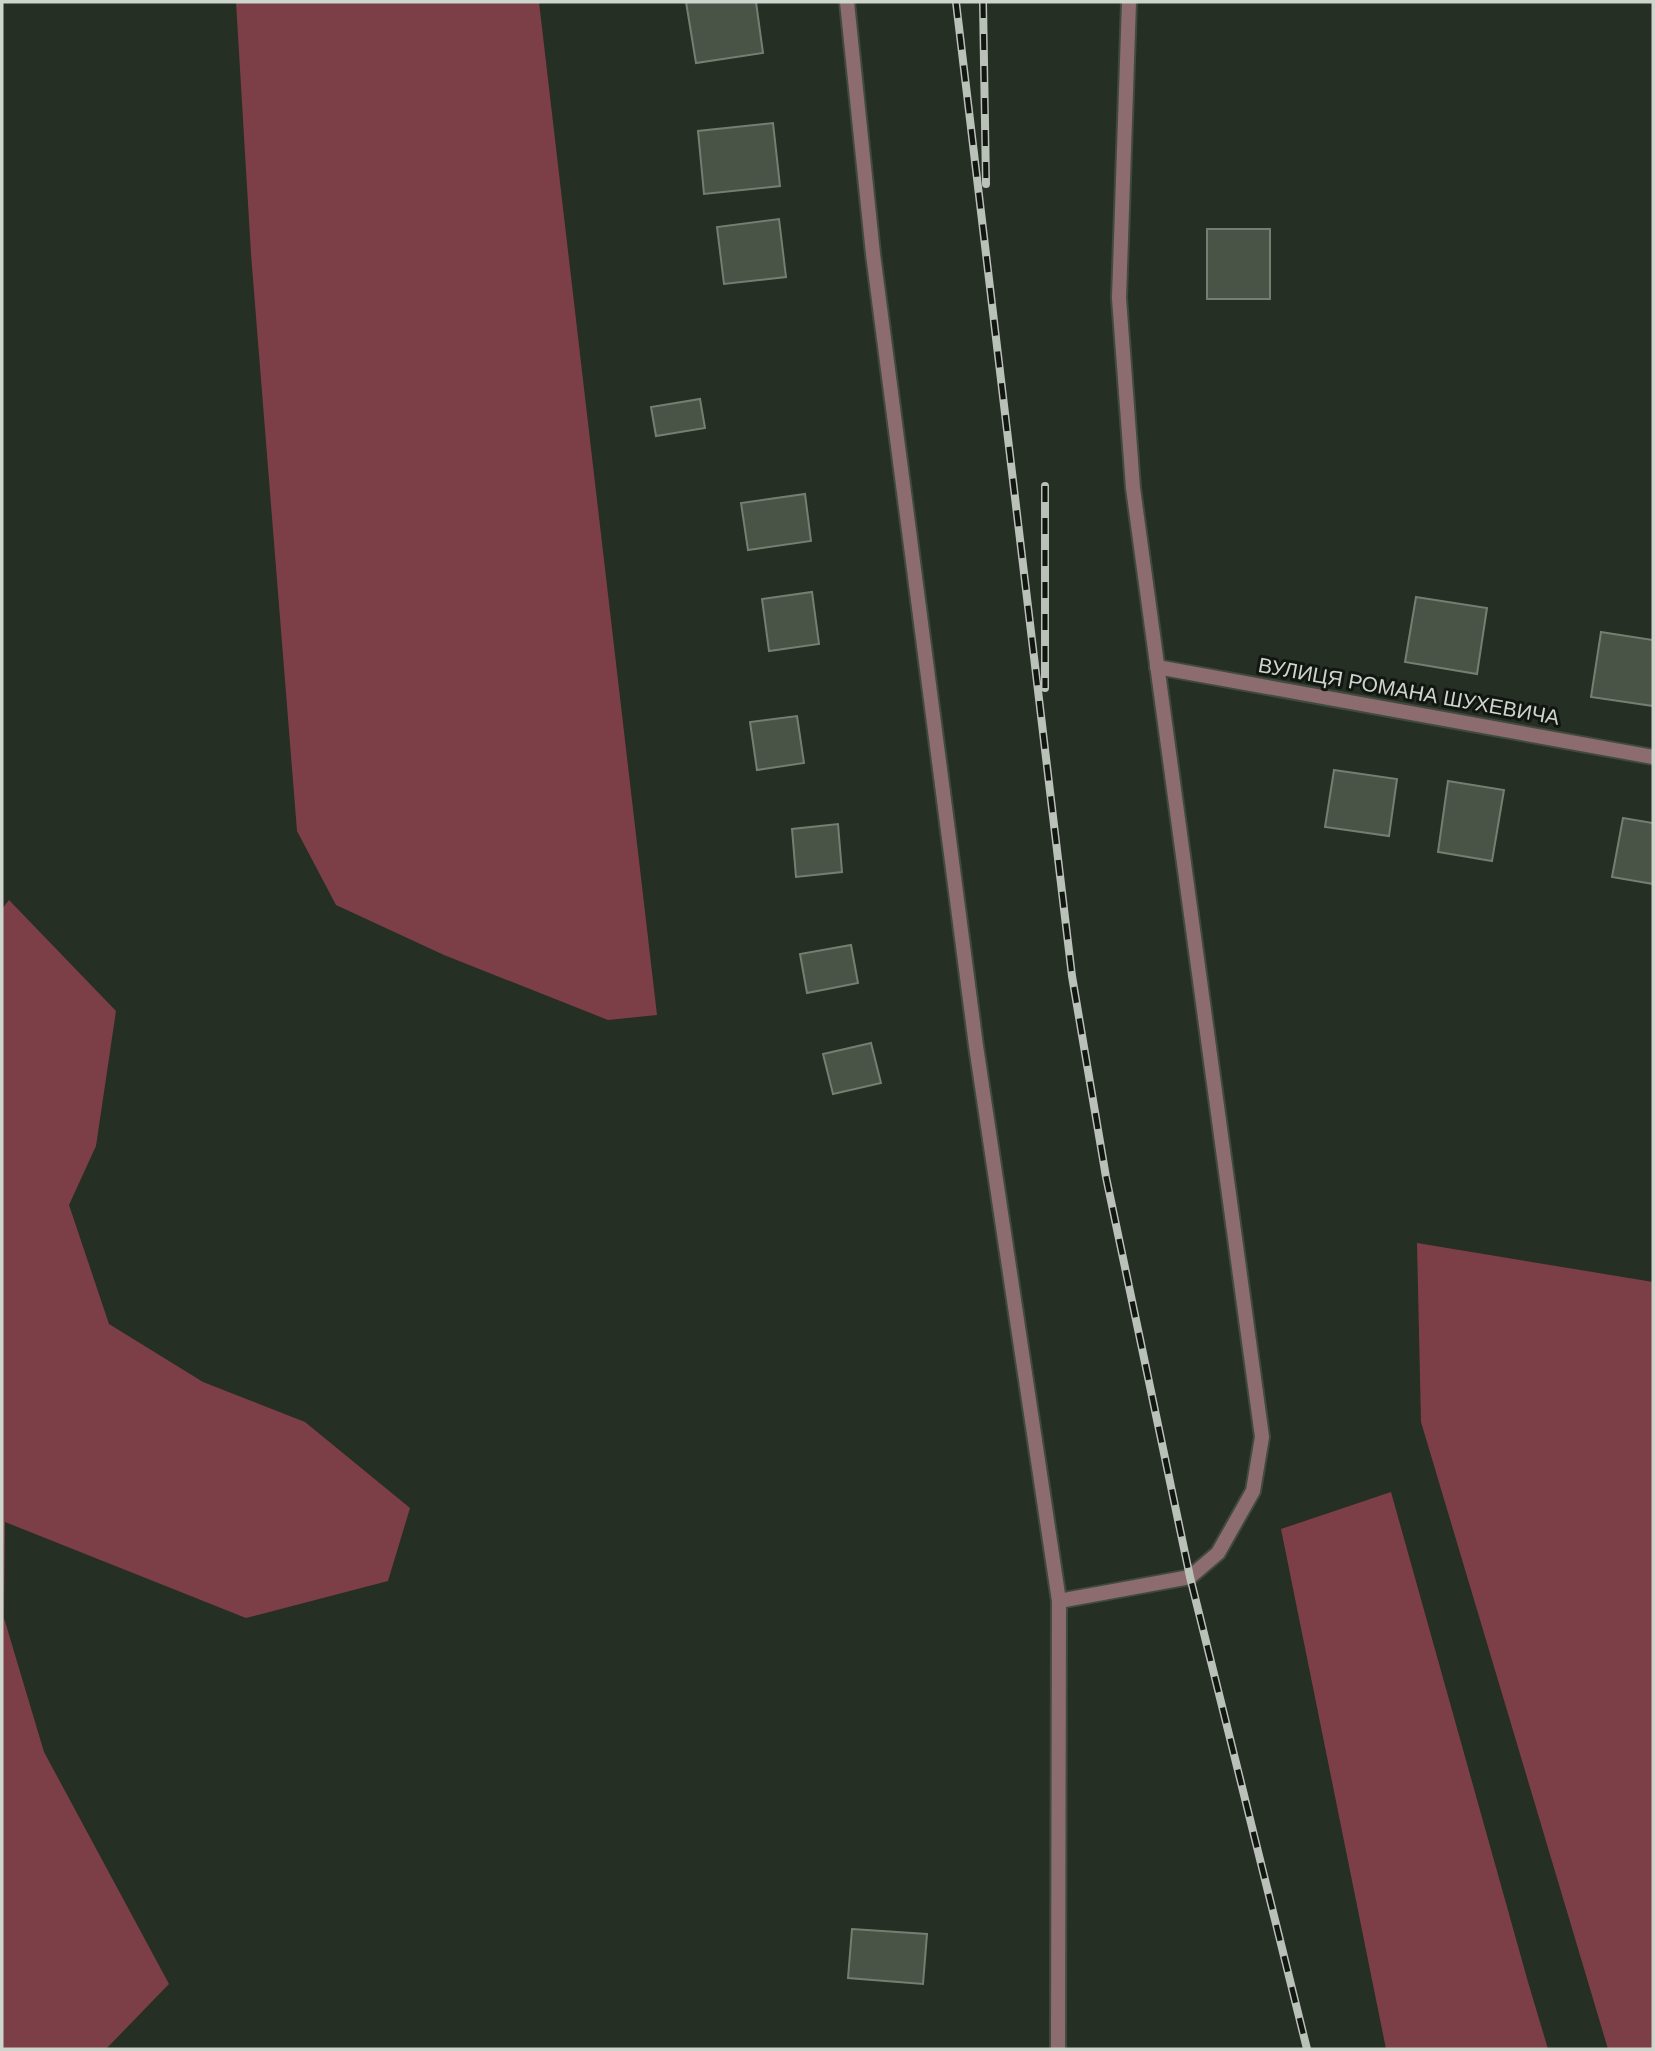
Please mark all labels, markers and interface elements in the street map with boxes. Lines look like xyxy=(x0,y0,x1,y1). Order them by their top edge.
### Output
street label: ВУЛИЦЯ РОМАНА ШУХЕВИЧА xyxy=(1257,653,1561,729)

